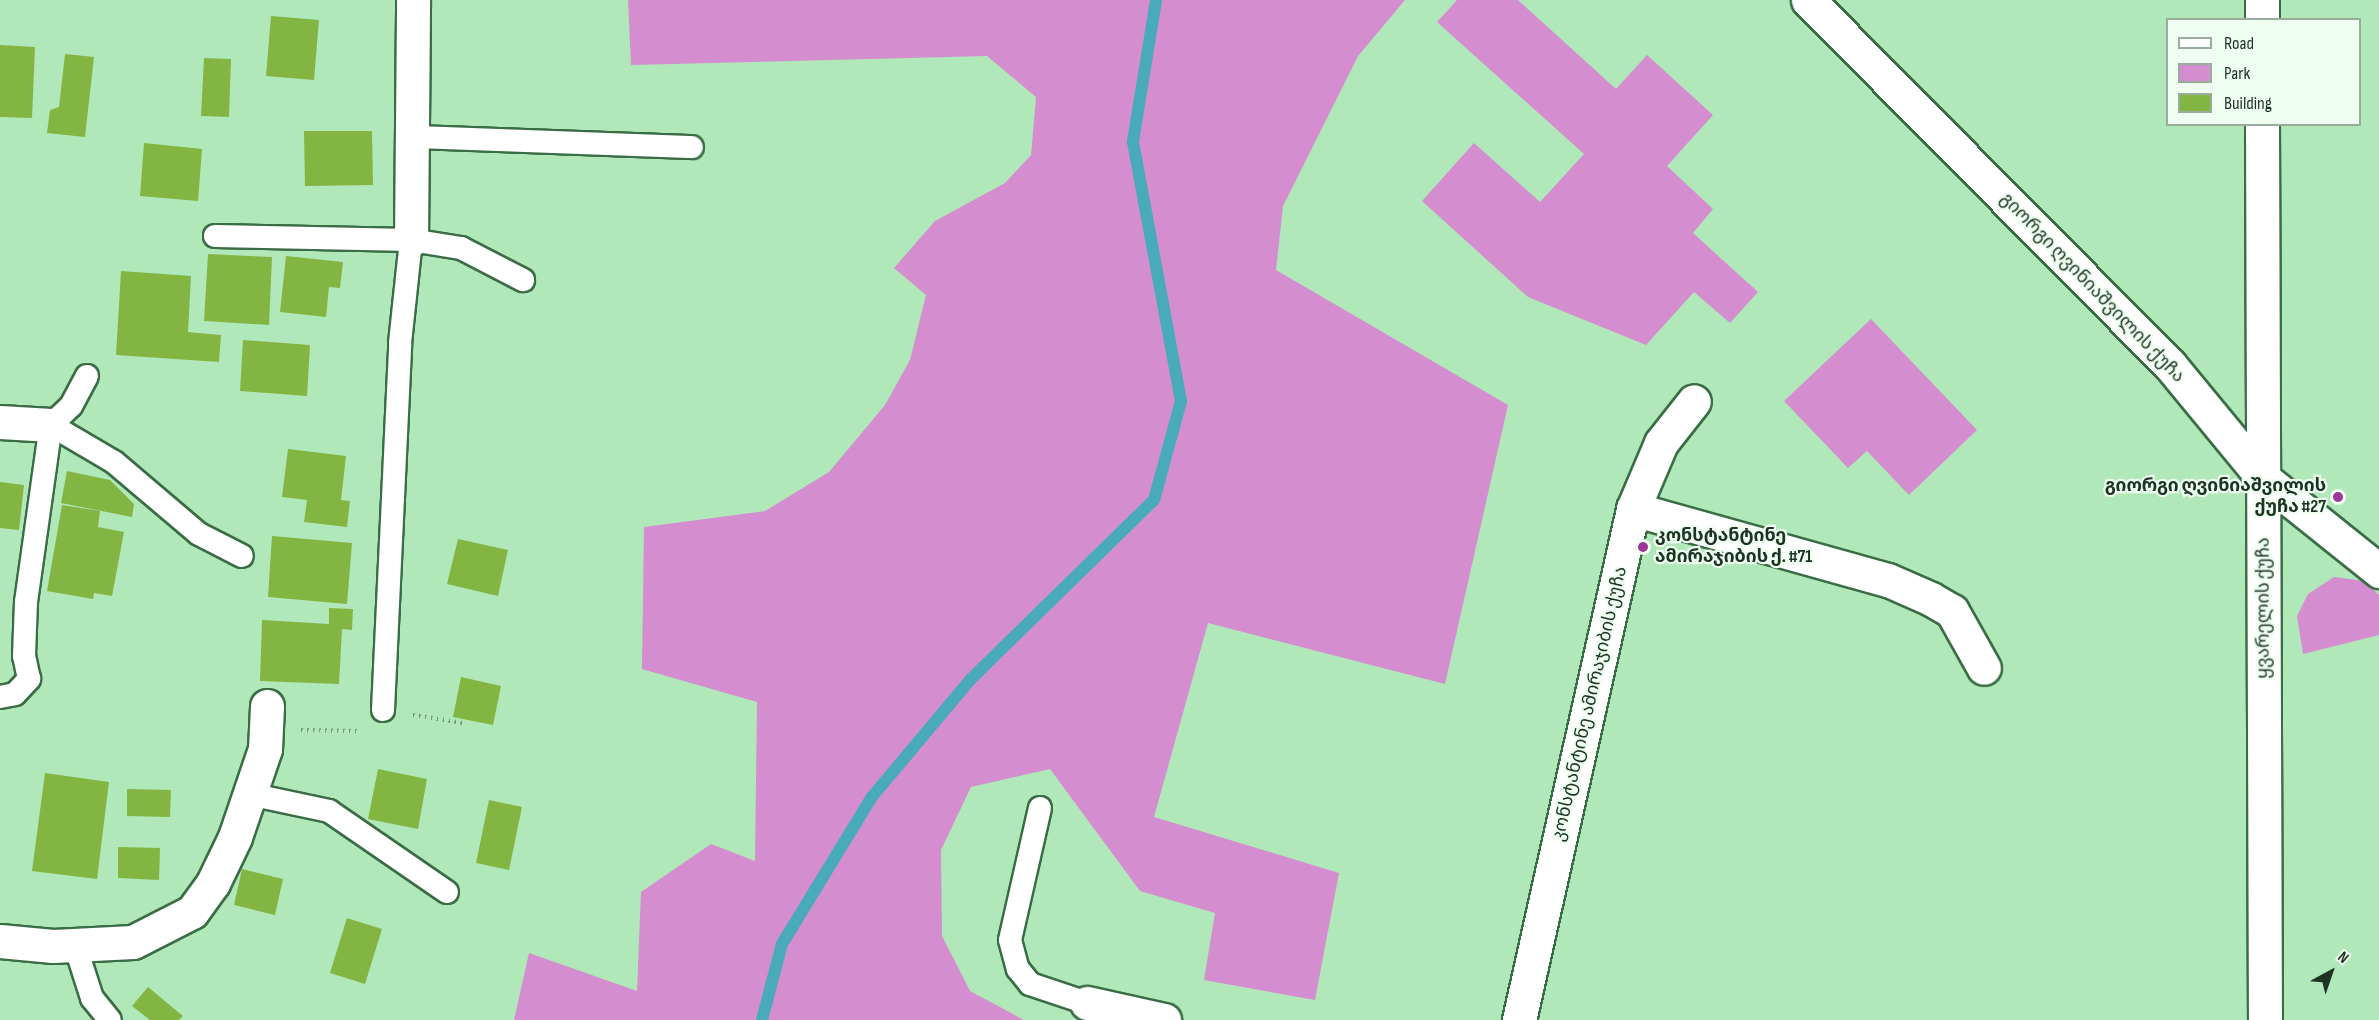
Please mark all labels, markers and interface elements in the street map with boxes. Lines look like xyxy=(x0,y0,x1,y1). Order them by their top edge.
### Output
legend xyxy=(2166,18,2361,126)
text: Road xyxy=(2224,33,2254,54)
text: Park xyxy=(2224,63,2250,84)
text: Building xyxy=(2224,93,2272,114)
street label: გიორგი ღვინიაშვილის ქუჩა xyxy=(1995,188,2189,388)
place label: გიორგი ღვინიაშვილის ქუჩა #27 xyxy=(2105,476,2326,518)
marker: გიორგი ღვინიაშვილის ქუჩა #27 xyxy=(2331,490,2345,504)
place label: კონსტანტინე ამირაჯიბის ქ. #71 xyxy=(1655,526,1812,568)
street label: ყვარელის ქუჩა xyxy=(2253,537,2275,679)
marker: კონსტანტინე ამირაჯიბის ქ. #71 xyxy=(1636,540,1650,554)
street label: კონსტანტინე ამირაჯიბის ქუჩა xyxy=(1548,564,1632,844)
north arrow xyxy=(2301,942,2361,1002)
text: N xyxy=(2334,948,2352,968)

